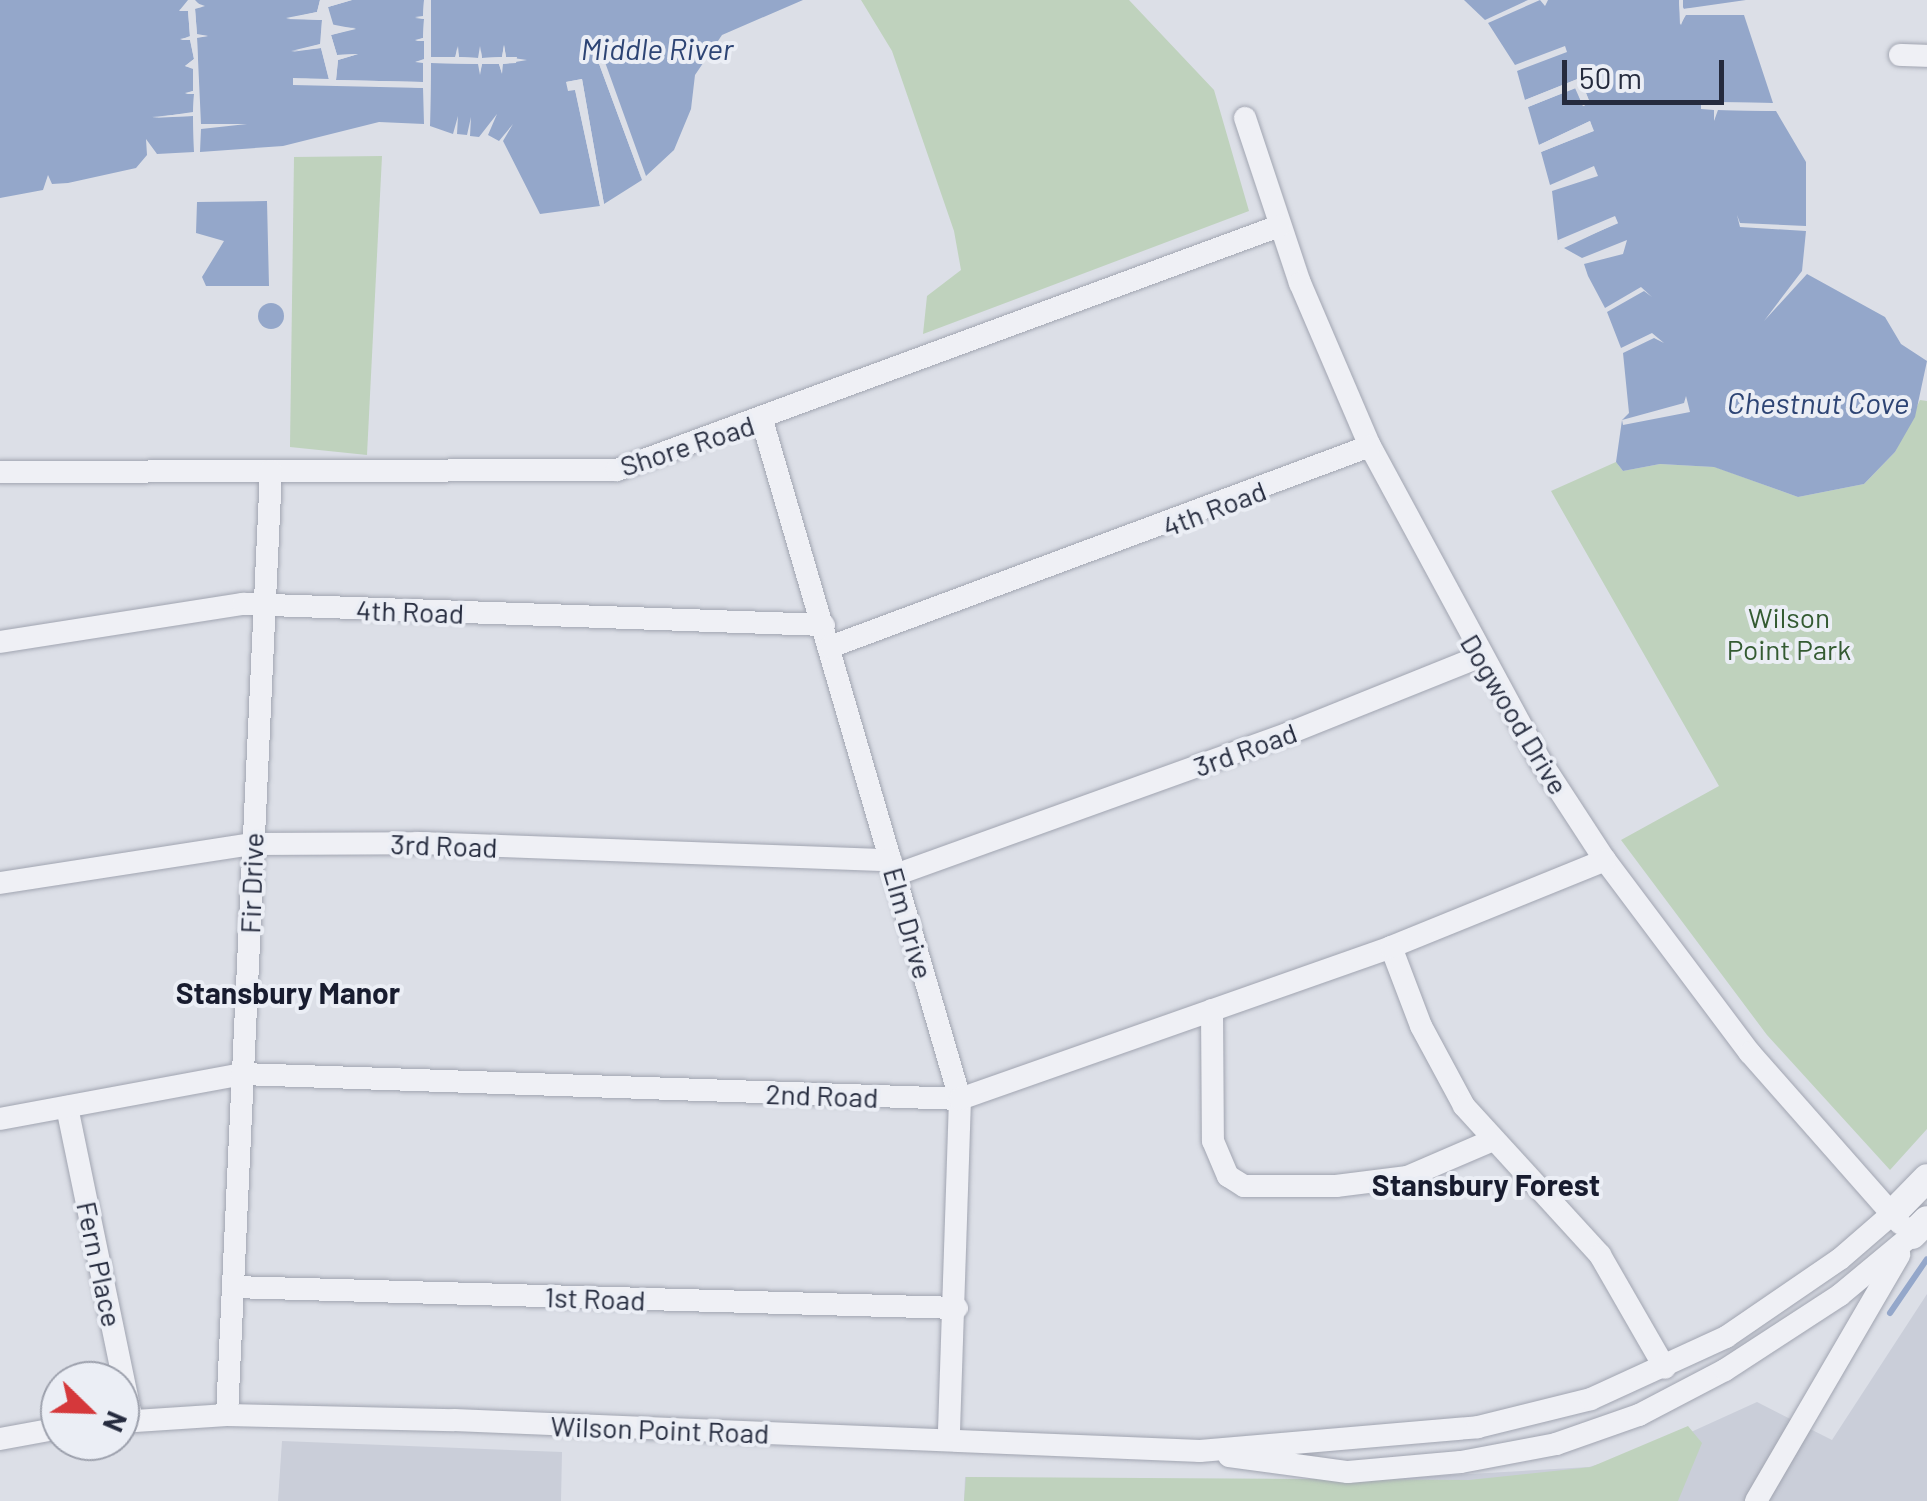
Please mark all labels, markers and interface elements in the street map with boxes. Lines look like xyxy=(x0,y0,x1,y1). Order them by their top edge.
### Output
water label: Middle River xyxy=(581,30,733,66)
scale bar xyxy=(1567,40,1730,102)
text: 50 m xyxy=(1579,59,1642,95)
water label: Chestnut Cove xyxy=(1727,384,1909,420)
street label: Shore Road xyxy=(616,408,758,482)
street label: 4th Road xyxy=(1157,473,1271,543)
street label: 4th Road xyxy=(355,592,465,630)
park label: Wilson Point Park xyxy=(1727,600,1851,666)
street label: Dogwood Drive xyxy=(1454,628,1576,800)
street label: 3rd Road xyxy=(1189,715,1301,783)
street label: 3rd Road xyxy=(390,826,498,864)
street label: Fir Drive xyxy=(232,832,270,934)
street label: Elm Drive xyxy=(877,863,941,983)
district label: Stansbury Manor xyxy=(176,974,400,1010)
street label: 2nd Road xyxy=(765,1076,879,1114)
district label: Stansbury Forest xyxy=(1372,1166,1600,1202)
street label: Fern Place xyxy=(70,1198,130,1330)
street label: 1st Road xyxy=(544,1279,646,1317)
north arrow xyxy=(40,1361,140,1461)
text: N xyxy=(96,1407,135,1437)
street label: Wilson Point Road xyxy=(550,1408,770,1450)

